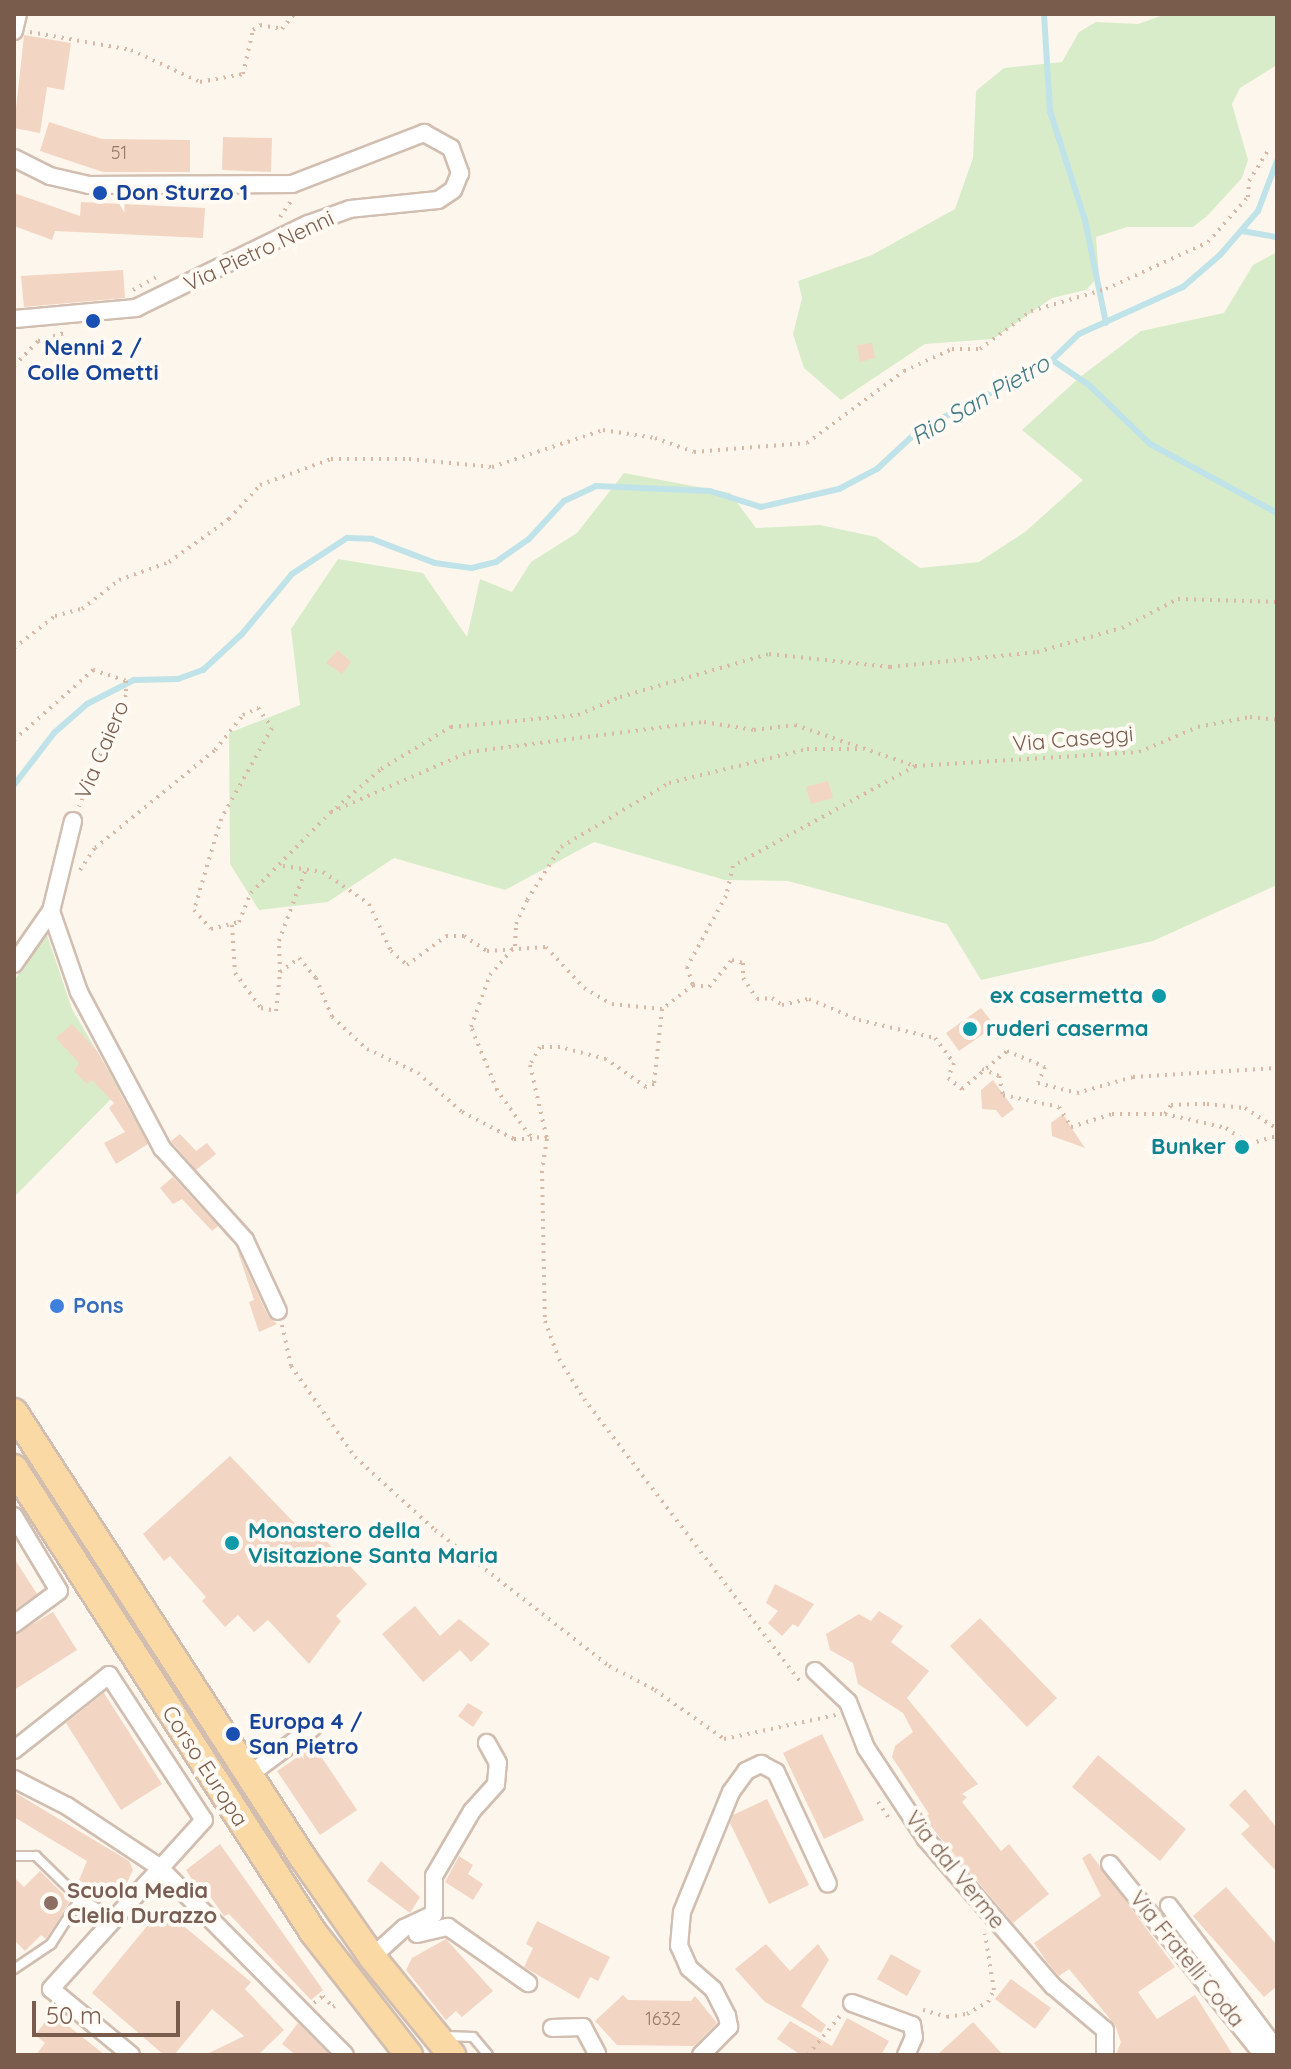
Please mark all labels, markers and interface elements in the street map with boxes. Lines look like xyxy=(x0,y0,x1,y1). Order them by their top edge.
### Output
house number: 51 xyxy=(111,142,127,164)
place label: Don Sturzo 1 xyxy=(116,180,248,206)
marker: Don Sturzo 1 xyxy=(91,184,109,202)
street label: Via Pietro Nenni xyxy=(180,205,338,297)
marker: Nenni 2 / Colle Ometti xyxy=(84,312,102,330)
place label: Nenni 2 / Colle Ometti xyxy=(27,334,159,386)
water label: Rio San Pietro xyxy=(906,349,1054,451)
street label: Via Caiero xyxy=(69,697,135,803)
street label: Via Caseggi xyxy=(1011,721,1135,757)
place label: ex casermetta xyxy=(990,983,1143,1009)
marker: ex casermetta xyxy=(1150,987,1168,1005)
place label: ruderi caserma xyxy=(986,1016,1149,1042)
marker: ruderi caserma xyxy=(961,1020,979,1038)
place label: Bunker xyxy=(1151,1134,1226,1160)
marker: Bunker xyxy=(1233,1138,1251,1156)
place label: Pons xyxy=(73,1293,123,1319)
marker: Pons xyxy=(48,1297,66,1315)
place label: Monastero della Visitazione Santa Maria xyxy=(248,1517,498,1568)
marker: Monastero della Visitazione Santa Maria xyxy=(223,1534,241,1552)
street label: Corso Europa xyxy=(156,1701,254,1831)
place label: Europa 4 / San Pietro xyxy=(249,1708,362,1760)
marker: Europa 4 / San Pietro xyxy=(224,1725,242,1743)
street label: Via dal Verme xyxy=(899,1806,1011,1934)
place label: Scuola Media Clelia Durazzo xyxy=(67,1877,217,1928)
street label: Via Fratelli Coda xyxy=(1124,1886,1250,2032)
marker: Scuola Media Clelia Durazzo xyxy=(42,1894,60,1912)
scale bar xyxy=(36,1985,184,2035)
text: 50 m xyxy=(46,2000,102,2030)
house number: 1632 xyxy=(645,2008,681,2030)

